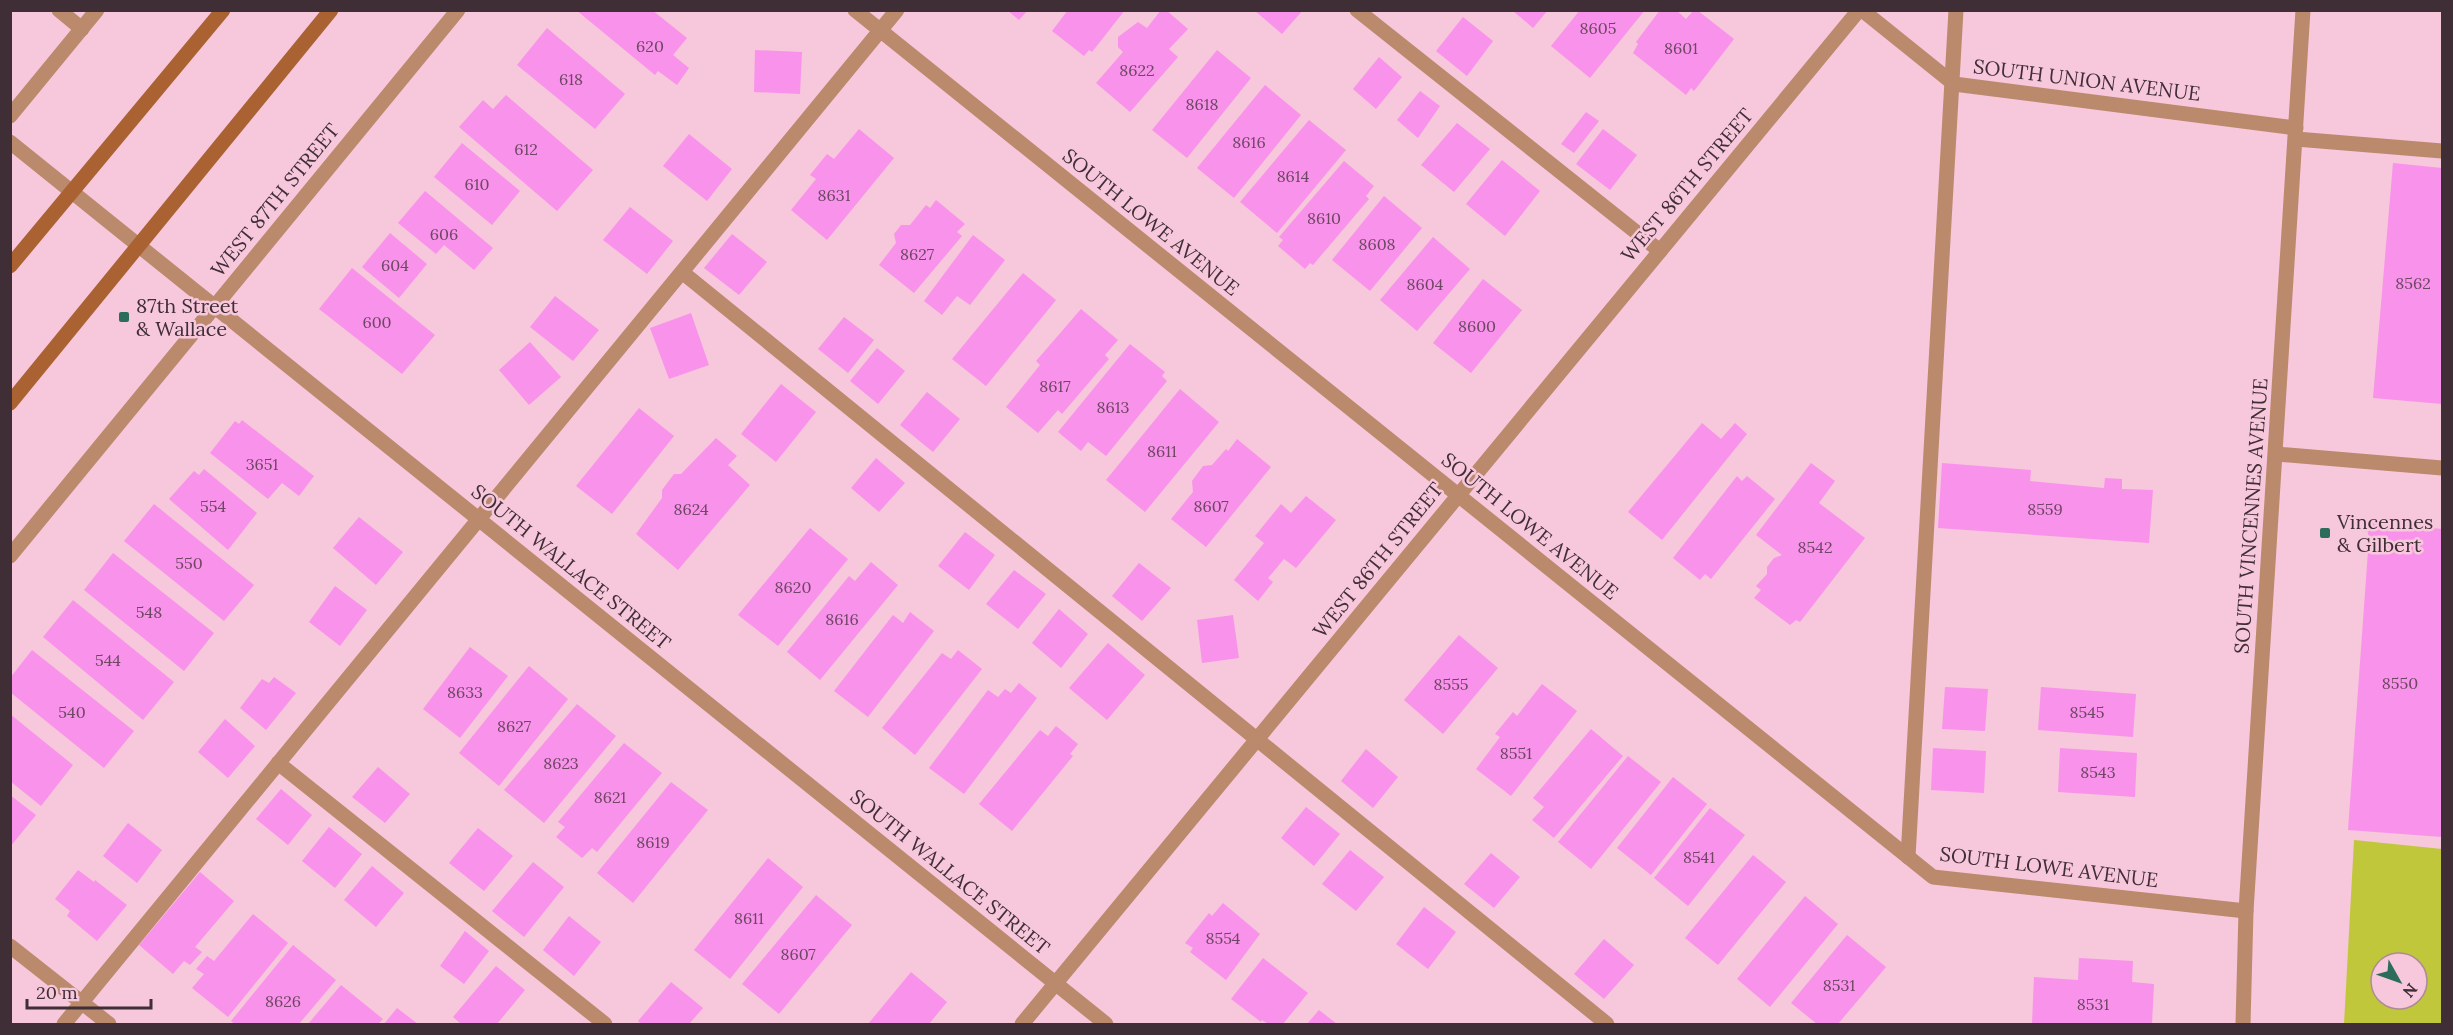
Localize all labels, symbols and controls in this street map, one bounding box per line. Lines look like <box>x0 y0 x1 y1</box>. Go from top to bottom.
house number: 8605 <box>1580 18 1616 38</box>
house number: 620 <box>636 36 664 56</box>
house number: 8601 <box>1664 38 1698 58</box>
street label: SOUTH UNION AVENUE <box>1972 53 2202 106</box>
house number: 8622 <box>1119 60 1155 80</box>
house number: 618 <box>559 69 583 89</box>
house number: 8618 <box>1185 94 1219 114</box>
street label: WEST 86TH STREET <box>1615 103 1758 266</box>
street label: WEST 87TH STREET <box>205 118 344 281</box>
house number: 8616 <box>1232 132 1266 152</box>
house number: 612 <box>514 139 538 159</box>
street label: SOUTH LOWE AVENUE <box>1058 143 1245 301</box>
house number: 8614 <box>1277 166 1310 186</box>
house number: 610 <box>464 174 490 194</box>
house number: 8631 <box>818 185 851 205</box>
house number: 8610 <box>1307 208 1341 228</box>
house number: 606 <box>430 224 458 244</box>
house number: 8608 <box>1358 234 1396 254</box>
house number: 8627 <box>900 244 935 264</box>
house number: 604 <box>381 255 409 275</box>
house number: 8562 <box>2395 273 2431 293</box>
house number: 8604 <box>1407 274 1444 294</box>
place label: 87th Street & Wallace <box>136 293 238 341</box>
marker: 87th Street & Wallace <box>117 310 131 324</box>
house number: 600 <box>362 312 392 332</box>
house number: 8600 <box>1458 316 1496 336</box>
house number: 8617 <box>1039 376 1071 396</box>
street label: SOUTH VINCENNES AVENUE <box>2228 377 2273 655</box>
house number: 8613 <box>1097 397 1130 417</box>
house number: 8611 <box>1147 441 1177 461</box>
street label: SOUTH LOWE AVENUE <box>1437 447 1624 605</box>
house number: 3651 <box>246 454 279 474</box>
street label: WEST 86TH STREET <box>1307 477 1448 642</box>
street label: SOUTH WALLACE STREET <box>467 478 676 655</box>
house number: 554 <box>200 496 226 516</box>
house number: 8607 <box>1193 496 1229 516</box>
house number: 8624 <box>673 499 709 519</box>
house number: 8559 <box>2027 499 2063 519</box>
place label: Vincennes & Gilbert <box>2336 509 2433 557</box>
marker: Vincennes & Gilbert <box>2318 526 2332 540</box>
house number: 8542 <box>1798 537 1832 557</box>
house number: 550 <box>175 553 203 573</box>
house number: 8620 <box>775 577 811 597</box>
house number: 548 <box>136 602 162 622</box>
house number: 8616 <box>825 609 859 629</box>
house number: 544 <box>95 650 121 670</box>
house number: 8550 <box>2382 673 2418 693</box>
house number: 8555 <box>1433 674 1469 694</box>
house number: 8633 <box>447 682 483 702</box>
house number: 540 <box>58 702 86 722</box>
house number: 8545 <box>2069 702 2105 722</box>
house number: 8627 <box>497 716 532 736</box>
house number: 8551 <box>1500 743 1532 763</box>
house number: 8623 <box>543 753 579 773</box>
house number: 8543 <box>2080 762 2116 782</box>
street label: SOUTH WALLACE STREET <box>846 783 1055 960</box>
house number: 8621 <box>594 787 627 807</box>
house number: 8619 <box>636 832 670 852</box>
street label: SOUTH LOWE AVENUE <box>1938 841 2160 892</box>
house number: 8541 <box>1683 847 1715 867</box>
house number: 8611 <box>734 908 764 928</box>
house number: 8554 <box>1205 928 1241 948</box>
house number: 8607 <box>780 944 816 964</box>
north arrow <box>2369 951 2429 1011</box>
scale bar <box>27 972 152 1010</box>
house number: 8531 <box>1823 975 1855 995</box>
text: N <box>2399 979 2422 1002</box>
text: 20 m <box>36 981 78 1004</box>
house number: 8626 <box>265 991 301 1011</box>
house number: 8531 <box>2077 994 2109 1014</box>

